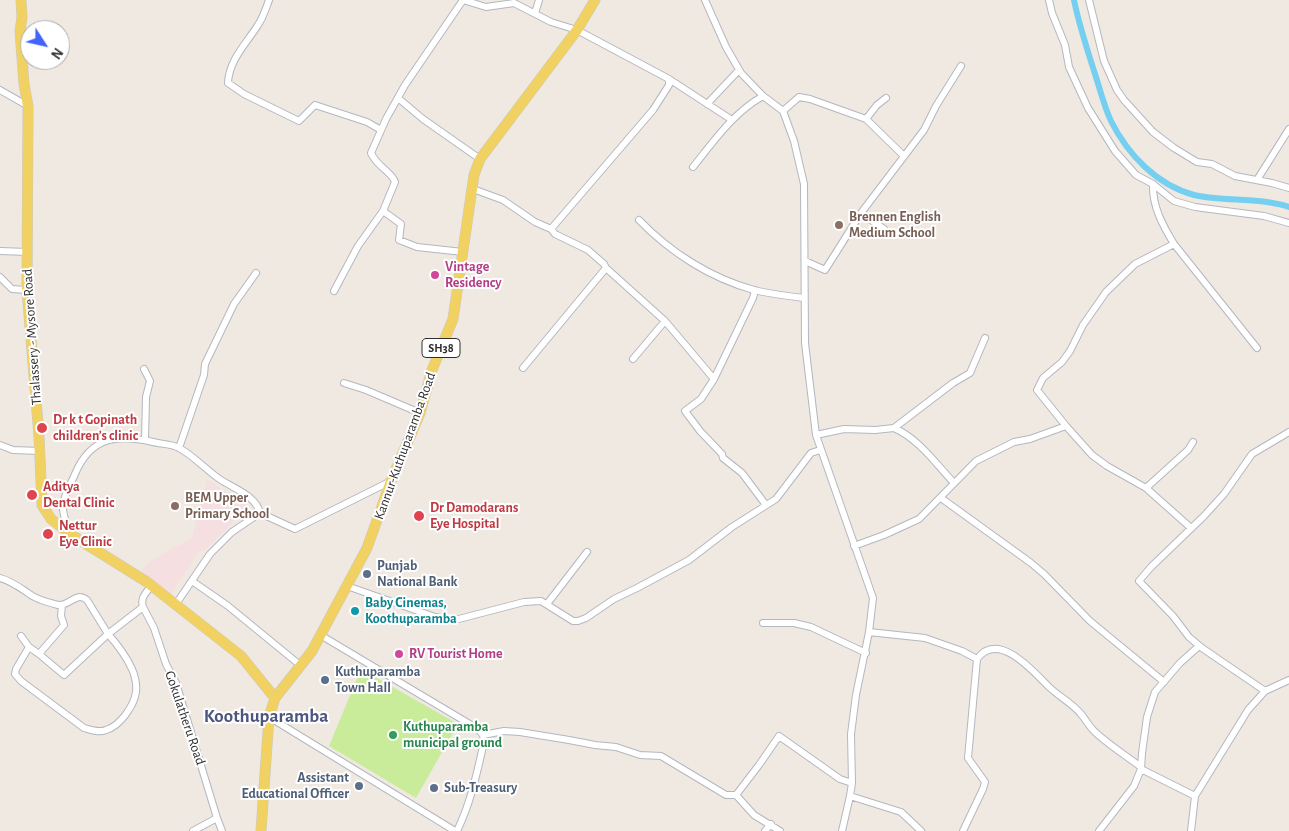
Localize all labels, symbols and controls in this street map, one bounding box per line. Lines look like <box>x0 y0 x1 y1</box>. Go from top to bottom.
north arrow <box>20 20 70 70</box>
text: N <box>48 45 65 61</box>
place label: Brennen English Medium School <box>849 209 941 242</box>
marker: Brennen English Medium School <box>833 219 845 231</box>
place label: Vintage Residency <box>445 259 501 292</box>
street label: Thalassery - Mysore Road <box>19 268 45 406</box>
marker: Vintage Residency <box>429 269 441 281</box>
road number: SH38 <box>422 338 460 358</box>
street label: Kannur-Kuthuparamba Road <box>370 370 440 522</box>
place label: Dr k t Gopinath children’s clinic <box>53 412 138 444</box>
marker: Dr k t Gopinath children’s clinic <box>35 421 49 435</box>
place label: Aditya Dental Clinic <box>43 479 114 512</box>
marker: Aditya Dental Clinic <box>25 488 39 502</box>
place label: BEM Upper Primary School <box>185 490 270 522</box>
marker: BEM Upper Primary School <box>169 500 181 512</box>
place label: Dr Damodarans Eye Hospital <box>430 500 518 532</box>
marker: Dr Damodarans Eye Hospital <box>412 509 426 523</box>
place label: Nettur Eye Clinic <box>59 518 112 550</box>
marker: Nettur Eye Clinic <box>41 527 55 541</box>
place label: Punjab National Bank <box>377 558 457 590</box>
marker: Punjab National Bank <box>361 568 373 580</box>
place label: Baby Cinemas, Koothuparamba <box>365 595 457 628</box>
marker: Baby Cinemas, Koothuparamba <box>349 605 361 617</box>
place label: RV Tourist Home <box>409 646 503 662</box>
marker: RV Tourist Home <box>393 648 405 660</box>
place label: Kuthuparamba Town Hall <box>335 664 420 696</box>
street label: Gokulatheru Road <box>161 669 209 767</box>
marker: Kuthuparamba Town Hall <box>319 674 331 686</box>
district label: Koothuparamba <box>204 705 328 727</box>
place label: Kuthuparamba municipal ground <box>403 719 502 752</box>
marker: Kuthuparamba municipal ground <box>387 729 399 741</box>
place label: Assistant Educational Officer <box>242 770 349 802</box>
marker: Assistant Educational Officer <box>353 780 365 792</box>
place label: Sub-Treasury <box>444 780 517 796</box>
marker: Sub-Treasury <box>428 782 440 794</box>

